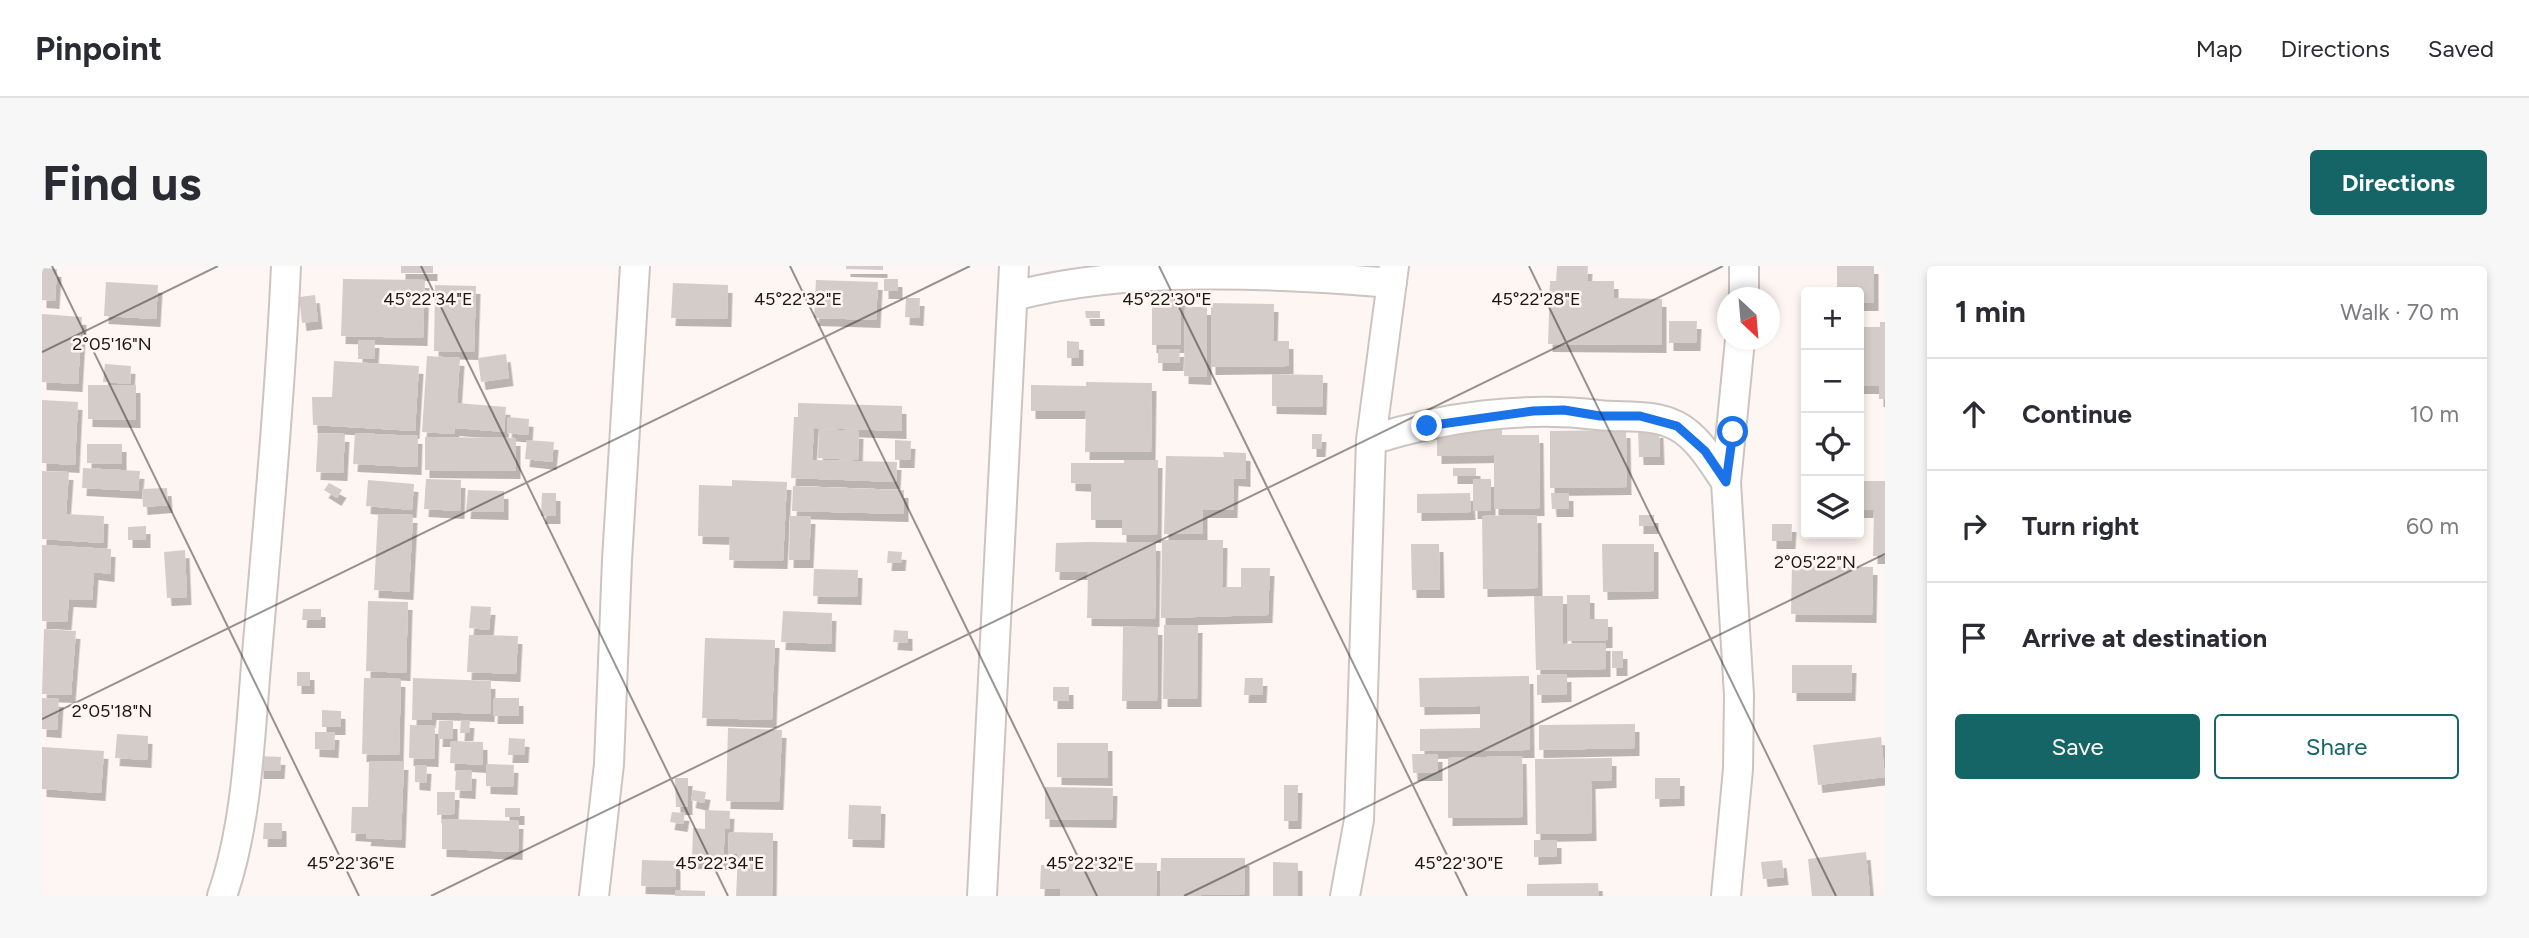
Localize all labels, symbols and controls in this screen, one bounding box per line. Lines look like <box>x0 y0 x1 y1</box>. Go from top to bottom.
text: Pinpoint <box>35 29 162 68</box>
text: Map <box>2196 34 2242 63</box>
text: Directions <box>2280 34 2390 63</box>
text: Saved <box>2428 34 2494 63</box>
button: Directions <box>2310 150 2487 215</box>
text: Find us <box>42 153 201 212</box>
north arrow <box>1717 287 1780 350</box>
map controls <box>1801 287 1864 539</box>
button: + <box>1801 287 1864 350</box>
text: 45°22'34"E <box>383 288 473 310</box>
text: 45°22'32"E <box>754 288 842 310</box>
text: 45°22'30"E <box>1122 288 1212 310</box>
text: 45°22'28"E <box>1491 288 1581 310</box>
text: 1 min <box>1955 293 2026 330</box>
text: Walk · 70 m <box>2340 298 2459 326</box>
text: 2°05'16"N <box>72 333 152 355</box>
button: − <box>1801 350 1864 413</box>
icon: ahead <box>1955 395 1993 433</box>
text: Continue <box>2022 398 2132 430</box>
text: 10 m <box>2410 400 2459 428</box>
route end <box>1411 410 1442 441</box>
button: locate <box>1801 413 1864 476</box>
route start <box>1717 416 1748 447</box>
button: layers <box>1801 476 1864 539</box>
icon: right <box>1955 507 1993 545</box>
text: Turn right <box>2022 510 2139 542</box>
text: 60 m <box>2406 512 2459 540</box>
text: 2°05'22"N <box>1774 551 1856 573</box>
icon: arrive <box>1955 619 1993 657</box>
text: Arrive at destination <box>2022 622 2267 654</box>
text: 2°05'18"N <box>72 700 152 722</box>
button: Save <box>1955 714 2200 779</box>
button: Share <box>2214 714 2459 779</box>
text: 45°22'36"E <box>307 852 395 874</box>
text: 45°22'34"E <box>675 852 765 874</box>
text: 45°22'32"E <box>1046 852 1134 874</box>
text: 45°22'30"E <box>1414 852 1504 874</box>

